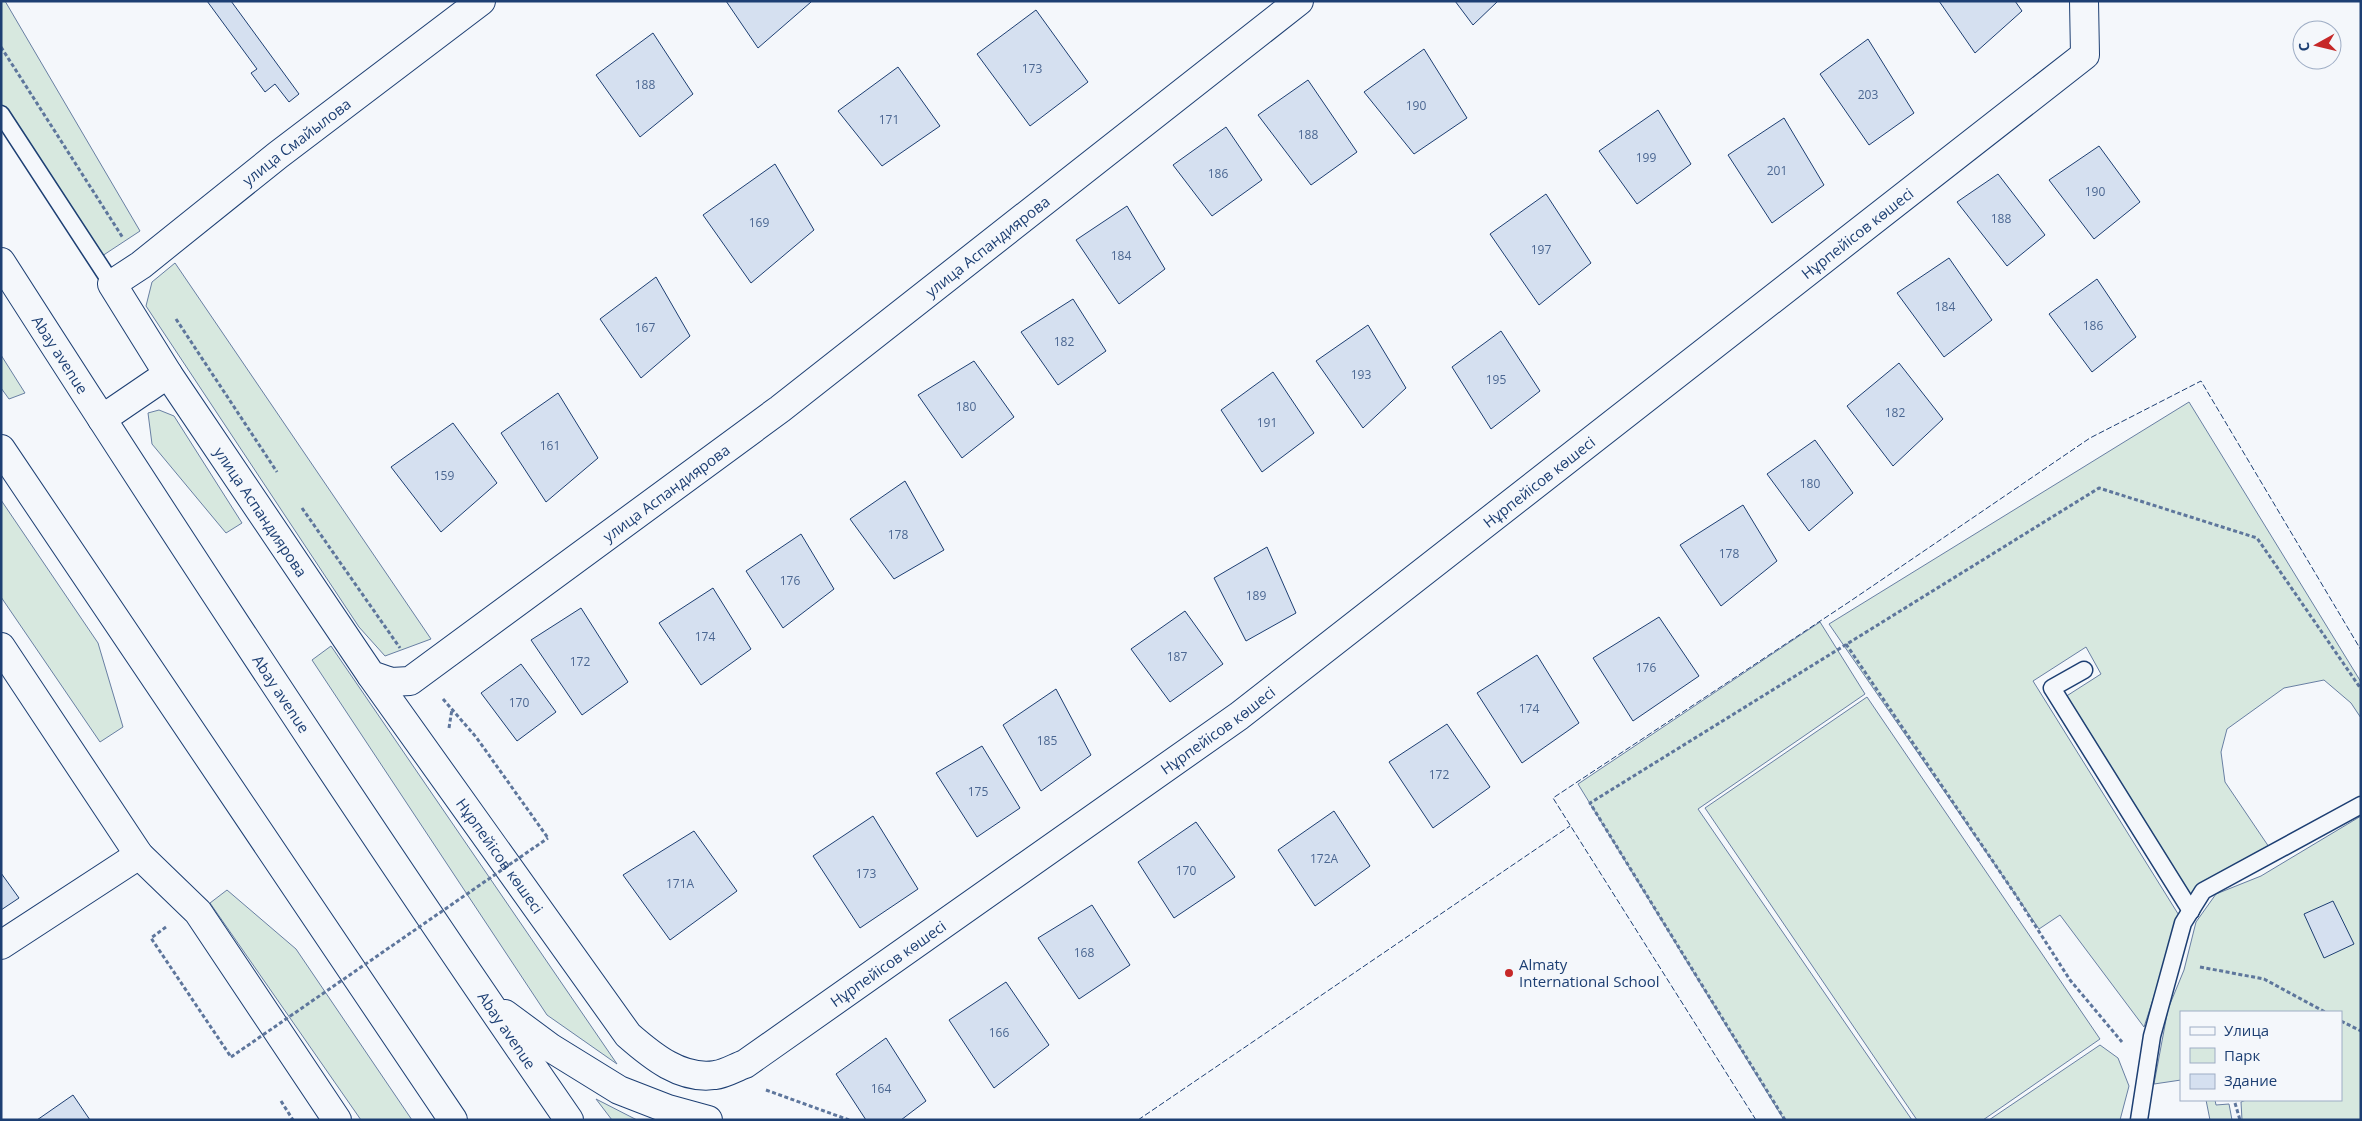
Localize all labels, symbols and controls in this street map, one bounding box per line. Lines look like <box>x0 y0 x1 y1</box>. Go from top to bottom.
north arrow <box>2292 20 2342 70</box>
text: С <box>2294 41 2314 53</box>
house number: 173 <box>1022 60 1042 77</box>
house number: 188 <box>635 76 655 93</box>
house number: 203 <box>1858 86 1878 103</box>
street label: улица Смайылова <box>238 94 355 190</box>
house number: 190 <box>1406 97 1426 114</box>
house number: 171 <box>879 111 899 128</box>
house number: 188 <box>1298 126 1318 143</box>
house number: 199 <box>1636 149 1656 166</box>
house number: 201 <box>1767 162 1787 179</box>
house number: 186 <box>1208 165 1228 182</box>
street label: Нұрпейісов көшесі <box>1797 183 1917 283</box>
house number: 190 <box>2085 183 2105 200</box>
street label: улица Аспандиярова <box>921 191 1053 301</box>
house number: 188 <box>1991 210 2011 227</box>
house number: 169 <box>749 214 769 231</box>
house number: 197 <box>1531 241 1551 258</box>
house number: 184 <box>1111 247 1131 264</box>
house number: 184 <box>1935 298 1955 315</box>
street label: Abay avenue <box>28 311 93 398</box>
house number: 186 <box>2083 317 2103 334</box>
house number: 167 <box>635 319 655 336</box>
house number: 182 <box>1054 333 1074 350</box>
house number: 193 <box>1351 366 1371 383</box>
house number: 195 <box>1486 371 1506 388</box>
house number: 180 <box>956 398 976 415</box>
house number: 182 <box>1885 404 1905 421</box>
house number: 191 <box>1257 414 1277 431</box>
street label: Нұрпейісов көшесі <box>1479 432 1599 532</box>
house number: 161 <box>540 437 560 454</box>
street label: улица Аспандиярова <box>599 439 734 546</box>
street label: улица Аспандиярова <box>210 443 312 581</box>
house number: 159 <box>434 467 454 484</box>
house number: 180 <box>1800 475 1820 492</box>
house number: 178 <box>888 526 908 543</box>
house number: 178 <box>1719 545 1739 562</box>
house number: 176 <box>780 572 800 589</box>
house number: 189 <box>1246 587 1266 604</box>
house number: 174 <box>695 628 715 645</box>
house number: 187 <box>1167 648 1187 665</box>
street label: Abay avenue <box>248 651 315 737</box>
house number: 172 <box>570 653 590 670</box>
house number: 176 <box>1636 659 1656 676</box>
street label: Нұрпейісов көшесі <box>1156 682 1279 778</box>
house number: 170 <box>509 694 529 711</box>
house number: 174 <box>1519 700 1539 717</box>
house number: 185 <box>1037 732 1057 749</box>
house number: 172 <box>1429 766 1449 783</box>
house number: 175 <box>968 783 988 800</box>
street label: Нұрпейісов көшесі <box>452 794 548 917</box>
house number: 172А <box>1310 850 1338 867</box>
house number: 170 <box>1176 862 1196 879</box>
house number: 173 <box>856 865 876 882</box>
house number: 171А <box>666 875 694 892</box>
street label: Нұрпейісов көшесі <box>826 916 950 1011</box>
house number: 168 <box>1074 944 1094 961</box>
place label: Almaty International School <box>1519 954 1660 991</box>
marker: Almaty International School <box>1503 967 1515 979</box>
street label: Abay avenue <box>474 988 541 1073</box>
legend <box>2180 1011 2342 1101</box>
text: Улица <box>2224 1020 2269 1040</box>
house number: 166 <box>989 1024 1009 1041</box>
text: Парк <box>2224 1045 2260 1065</box>
text: Здание <box>2224 1070 2277 1090</box>
house number: 164 <box>871 1080 891 1097</box>

